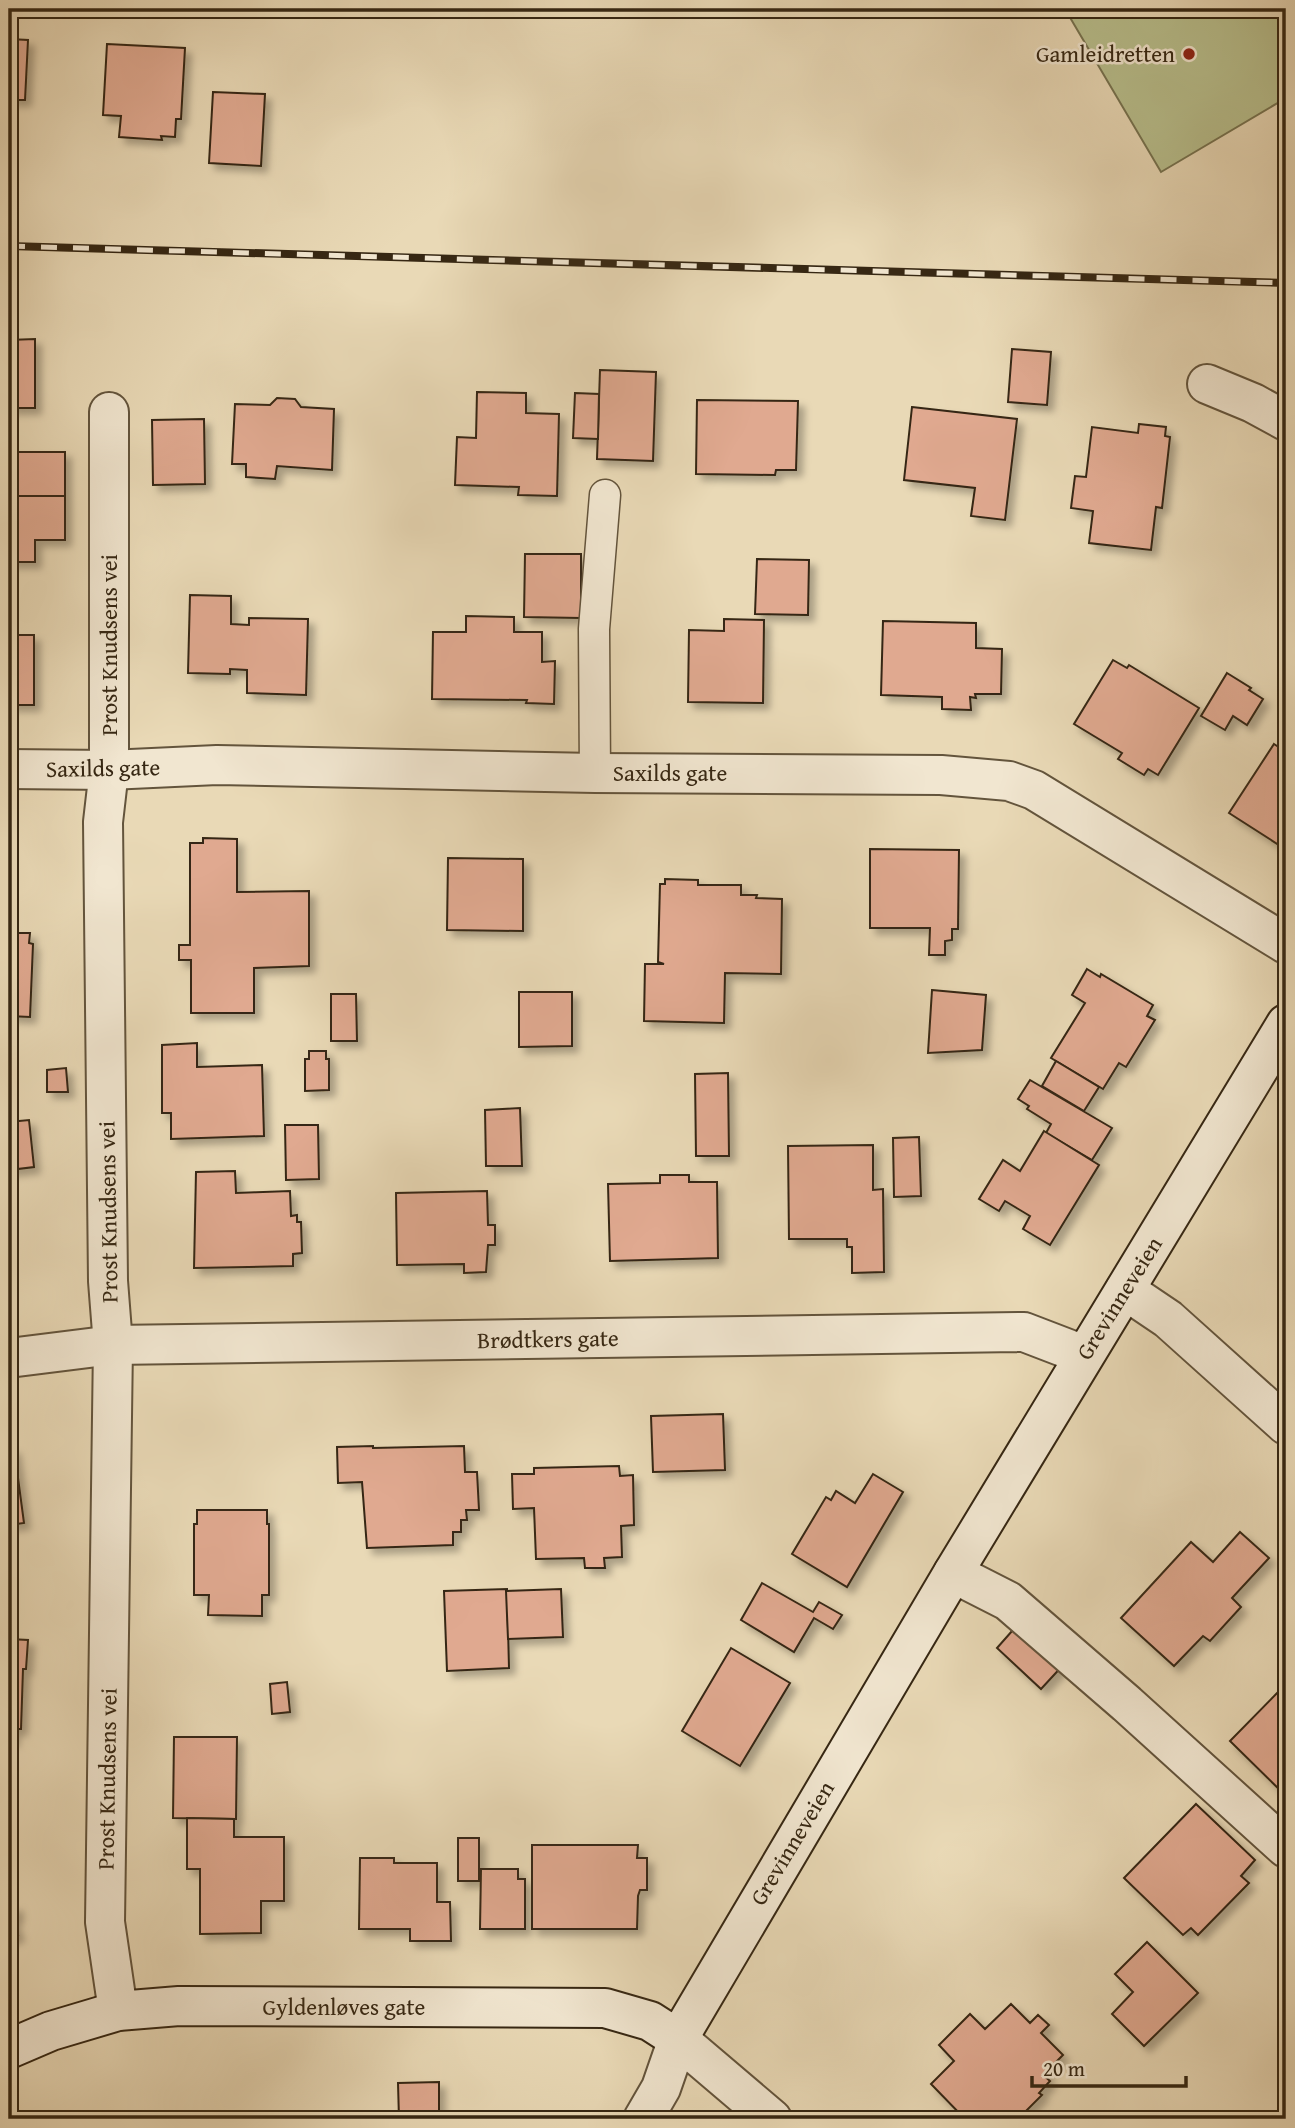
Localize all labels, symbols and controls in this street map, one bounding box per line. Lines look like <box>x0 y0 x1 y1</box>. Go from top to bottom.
place label: Gamleidretten <box>1036 37 1175 70</box>
marker: Gamleidretten <box>1181 46 1197 62</box>
street label: Prost Knudsens vei <box>92 554 125 736</box>
street label: Saxilds gate <box>45 750 160 785</box>
street label: Saxilds gate <box>613 756 727 789</box>
street label: Prost Knudsens vei <box>89 1121 126 1303</box>
street label: Grevinneveien <box>1068 1230 1170 1366</box>
street label: Brødtkers gate <box>477 1321 619 1356</box>
street label: Prost Knudsens vei <box>88 1688 125 1870</box>
street label: Grevinneveien <box>741 1774 842 1911</box>
street label: Gyldenløves gate <box>263 1990 425 2023</box>
scale bar <box>1032 2044 1186 2088</box>
text: 20 m <box>1043 2053 1085 2084</box>

